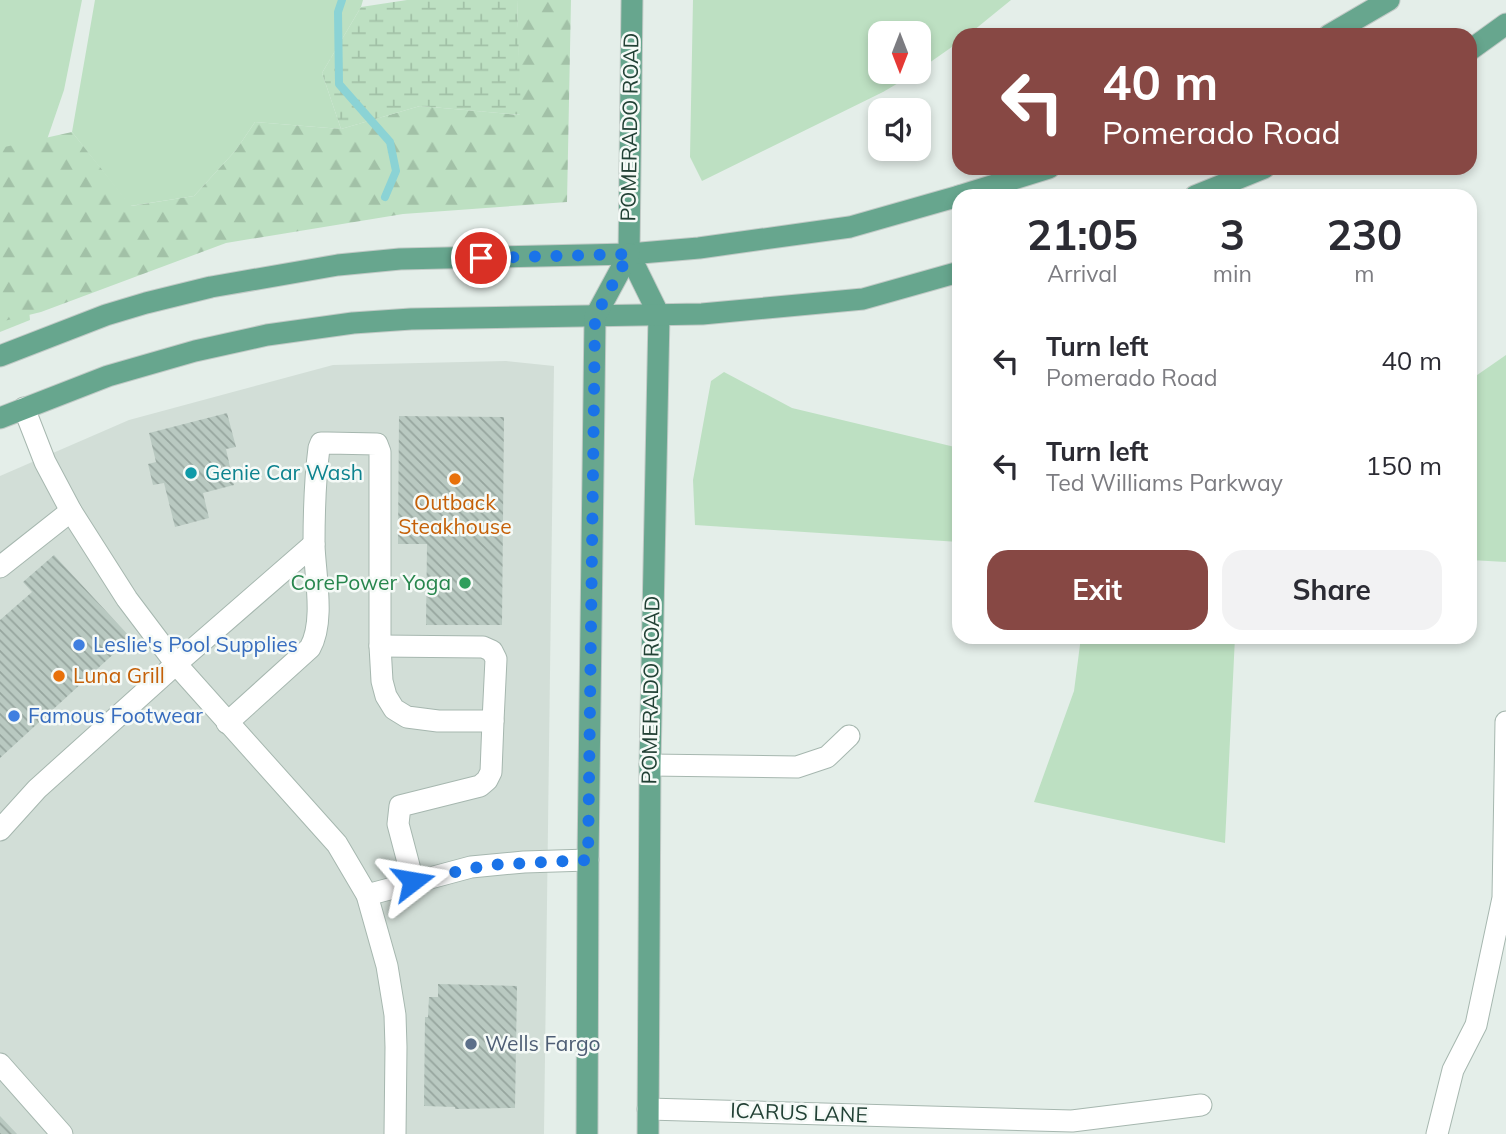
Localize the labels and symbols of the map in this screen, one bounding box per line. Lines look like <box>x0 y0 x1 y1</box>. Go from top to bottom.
north arrow <box>868 21 931 84</box>
street label: POMERADO ROAD <box>614 32 644 222</box>
pin <box>451 228 511 288</box>
place label: Genie Car Wash <box>205 459 363 485</box>
marker: Genie Car Wash <box>183 465 199 481</box>
marker: Outback Steakhouse <box>447 471 463 487</box>
place label: Outback Steakhouse <box>398 489 512 539</box>
place label: CorePower Yoga <box>290 569 451 595</box>
marker: CorePower Yoga <box>457 575 473 591</box>
street label: POMERADO ROAD <box>635 595 665 785</box>
place label: Leslie's Pool Supplies <box>93 631 298 657</box>
marker: Leslie's Pool Supplies <box>71 637 87 653</box>
place label: Luna Grill <box>73 662 165 688</box>
marker: Luna Grill <box>51 668 67 684</box>
place label: Famous Footwear <box>28 702 203 728</box>
marker: Famous Footwear <box>6 708 22 724</box>
position arrow <box>376 844 450 918</box>
place label: Wells Fargo <box>485 1030 601 1056</box>
marker: Wells Fargo <box>463 1036 479 1052</box>
street label: ICARUS LANE <box>730 1097 868 1127</box>

